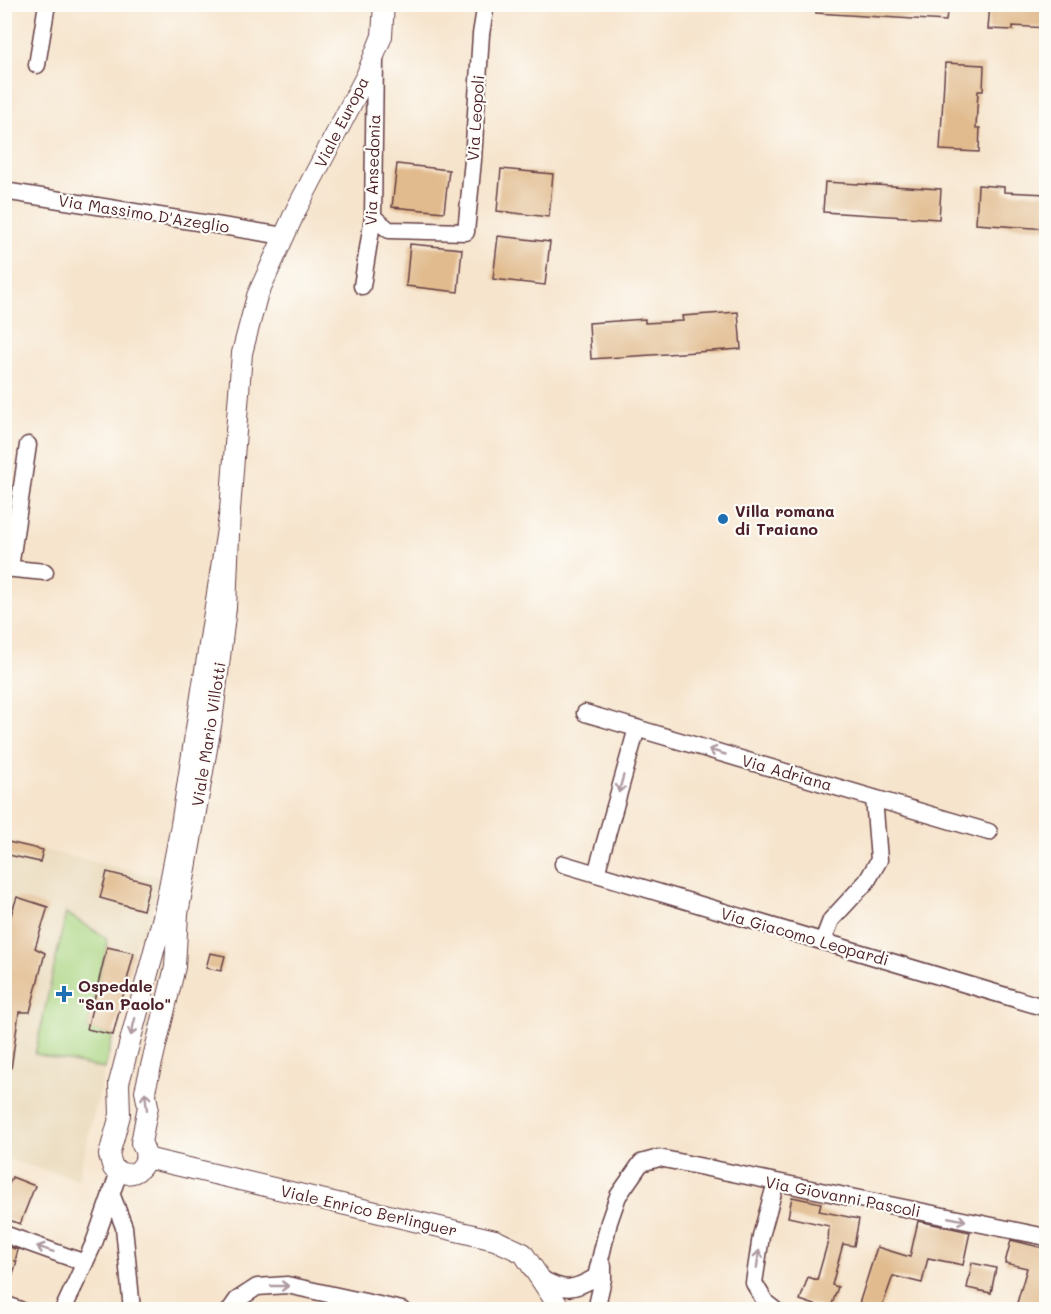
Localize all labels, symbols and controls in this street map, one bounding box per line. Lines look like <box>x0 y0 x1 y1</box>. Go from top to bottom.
street label: Viale Europa <box>309 73 373 171</box>
street label: Via Leopoli <box>462 74 488 162</box>
street label: Via Ansedonia <box>360 114 384 226</box>
street label: Via Massimo D'Azeglio <box>57 189 231 237</box>
place label: Villa romana di Traiano <box>735 500 835 539</box>
marker: Villa romana di Traiano <box>716 512 730 526</box>
street label: Viale Mario Villotti <box>186 660 230 808</box>
one-way arrow <box>708 746 727 757</box>
street label: Via Adriana <box>739 749 835 795</box>
one-way arrow <box>615 774 627 793</box>
street label: Via Giacomo Leopardi <box>718 902 892 970</box>
place label: Ospedale "San Paolo" <box>78 975 171 1014</box>
marker: Ospedale "San Paolo" <box>55 985 73 1003</box>
one-way arrow <box>126 1017 138 1036</box>
one-way arrow <box>140 1092 151 1111</box>
street label: Via Giovanni Pascoli <box>763 1171 923 1221</box>
street label: Viale Enrico Berlinguer <box>279 1179 459 1241</box>
one-way arrow <box>946 1214 966 1225</box>
one-way arrow <box>36 1242 55 1253</box>
one-way arrow <box>752 1249 763 1269</box>
one-way arrow <box>269 1280 289 1292</box>

